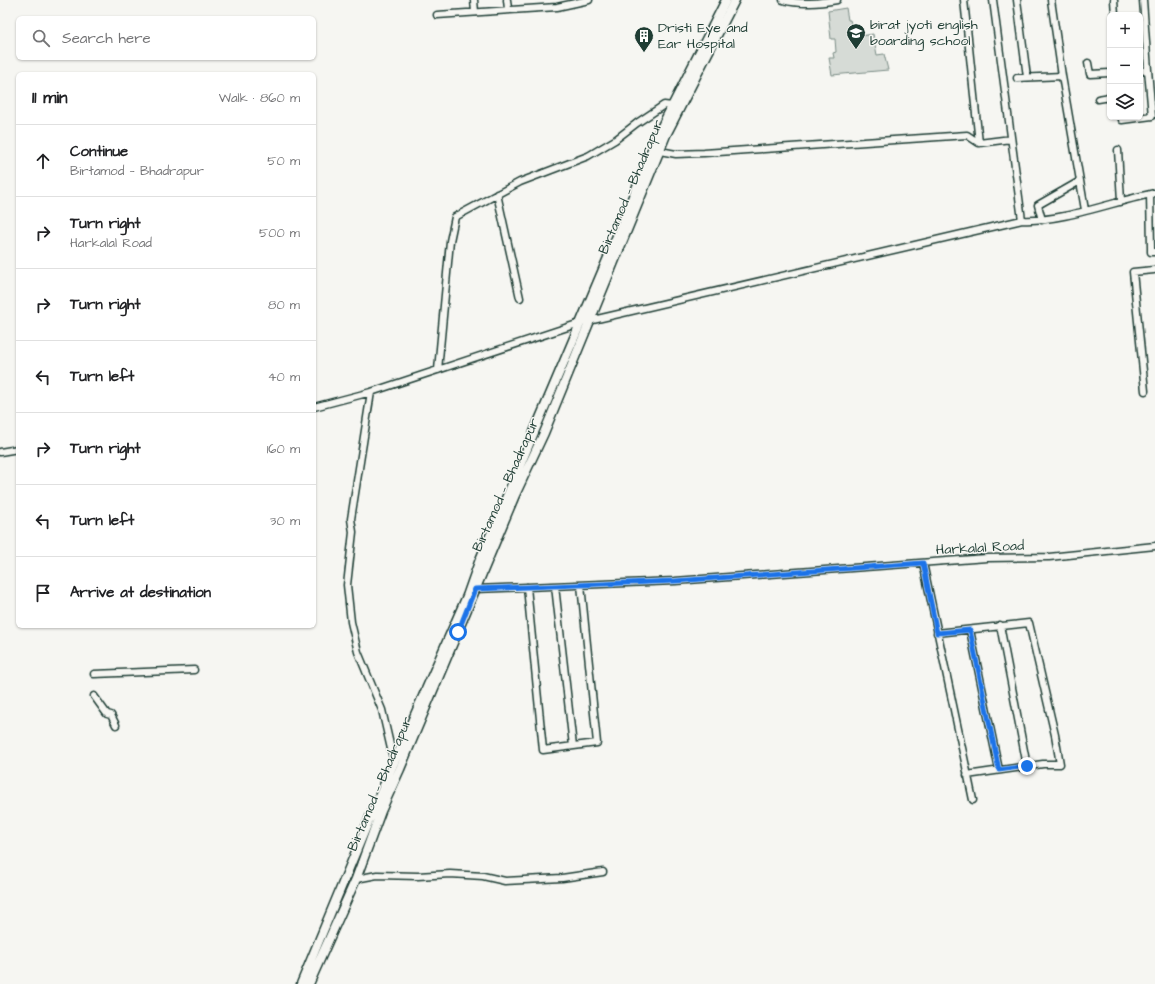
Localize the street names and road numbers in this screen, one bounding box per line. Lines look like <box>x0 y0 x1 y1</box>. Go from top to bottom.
street label: Birtamod — Bhadrapur <box>594 116 668 257</box>
street label: Birtamod — Bhadrapur <box>468 415 545 555</box>
street label: Harkalal Road <box>935 536 1025 560</box>
street label: Birtamod — Bhadrapur <box>343 713 417 854</box>

